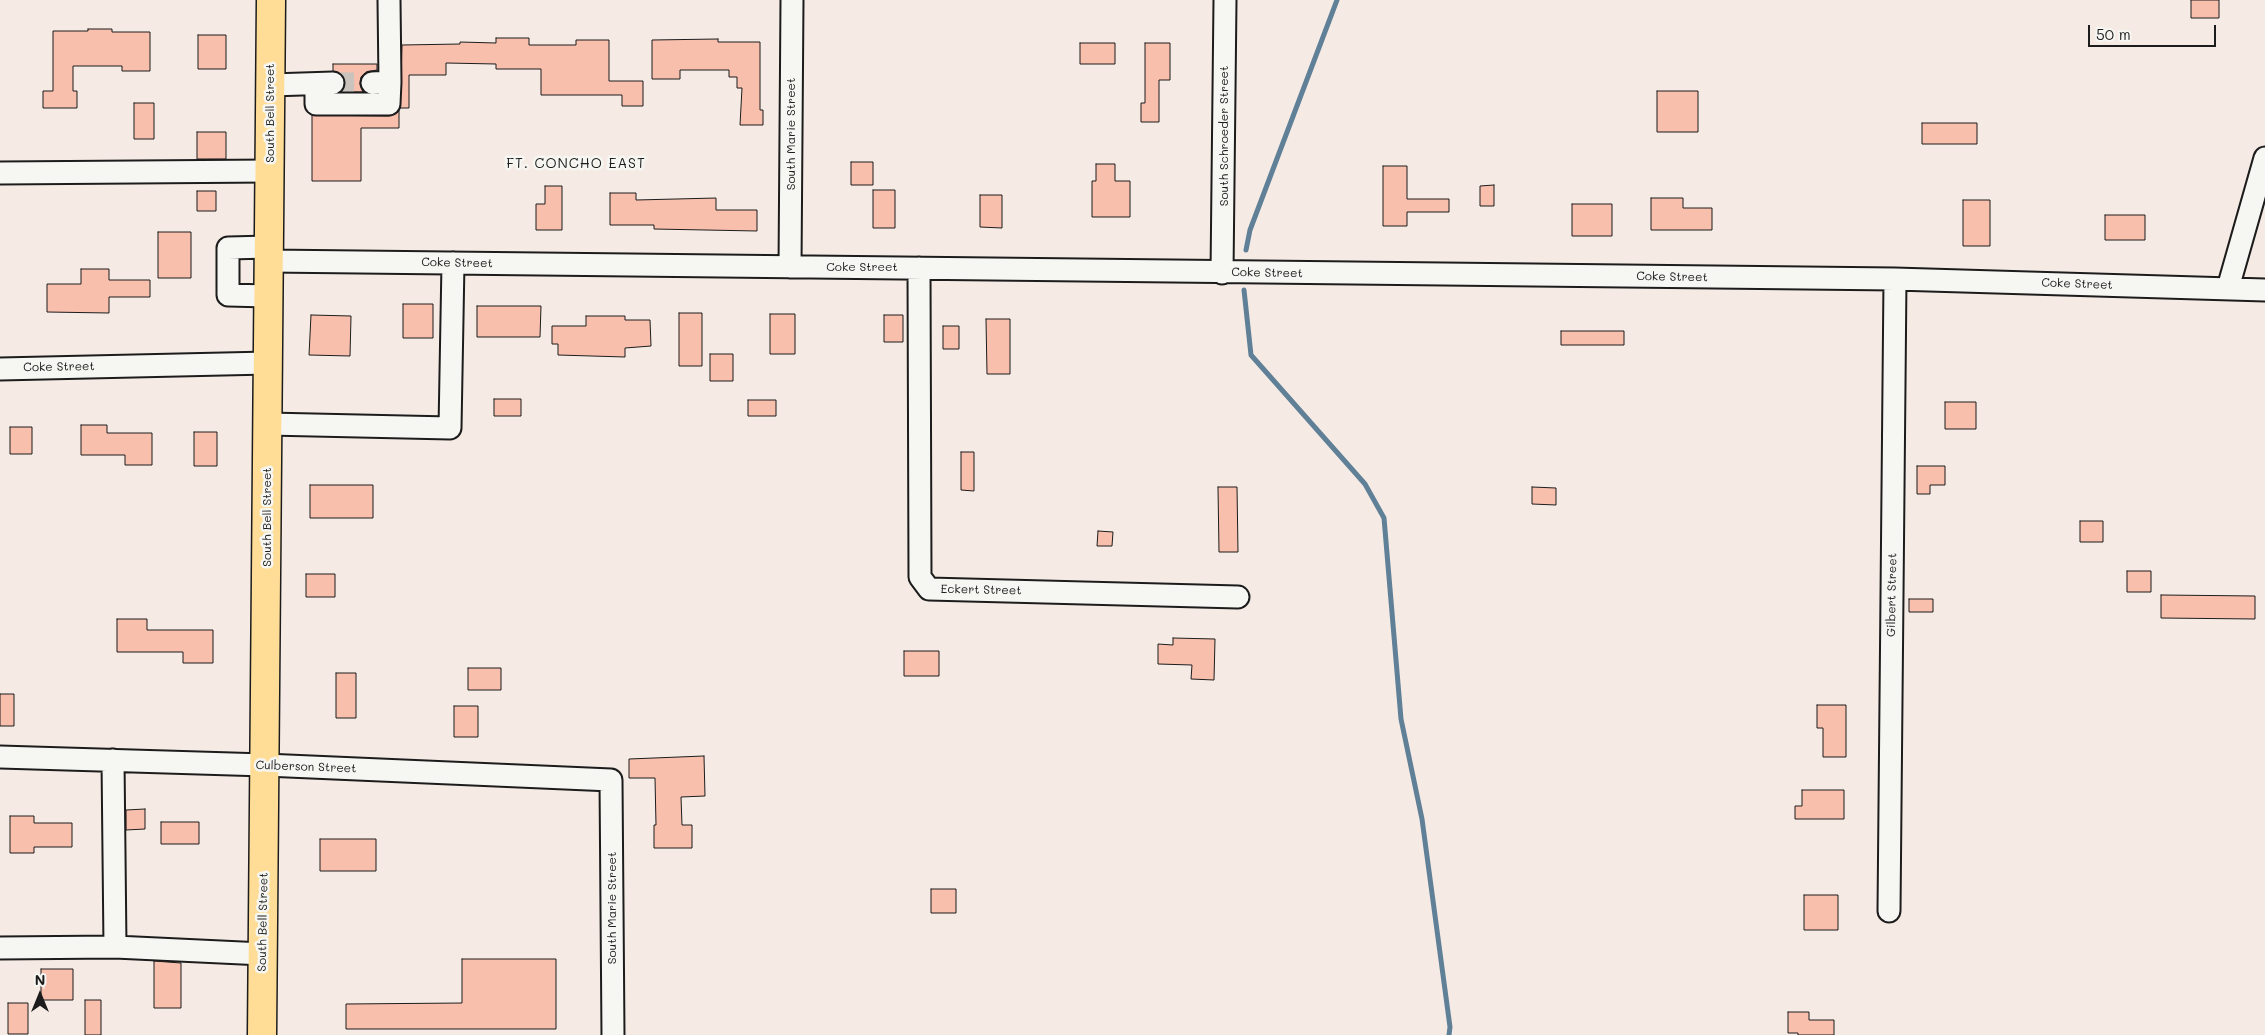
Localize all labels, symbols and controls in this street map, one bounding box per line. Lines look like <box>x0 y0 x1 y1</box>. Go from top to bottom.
scale bar <box>2090 15 2218 47</box>
text: 50 m <box>2096 24 2131 44</box>
street label: South Bell Street <box>263 63 277 163</box>
street label: South Schroeder Street <box>1217 66 1231 206</box>
street label: South Marie Street <box>784 78 798 190</box>
district label: FT. CONCHO EAST <box>504 156 648 172</box>
street label: Coke Street <box>421 255 493 271</box>
street label: Coke Street <box>826 260 898 274</box>
street label: Coke Street <box>1231 265 1303 281</box>
street label: Coke Street <box>1636 269 1708 285</box>
street label: Coke Street <box>2041 276 2113 292</box>
street label: Coke Street <box>23 359 95 375</box>
street label: South Bell Street <box>260 467 274 567</box>
street label: Gilbert Street <box>1884 553 1900 637</box>
street label: Eckert Street <box>940 582 1022 598</box>
street label: Culberson Street <box>255 758 357 776</box>
street label: South Marie Street <box>605 852 619 964</box>
street label: South Bell Street <box>255 872 271 972</box>
north arrow <box>15 970 65 1020</box>
text: N <box>35 970 45 989</box>

